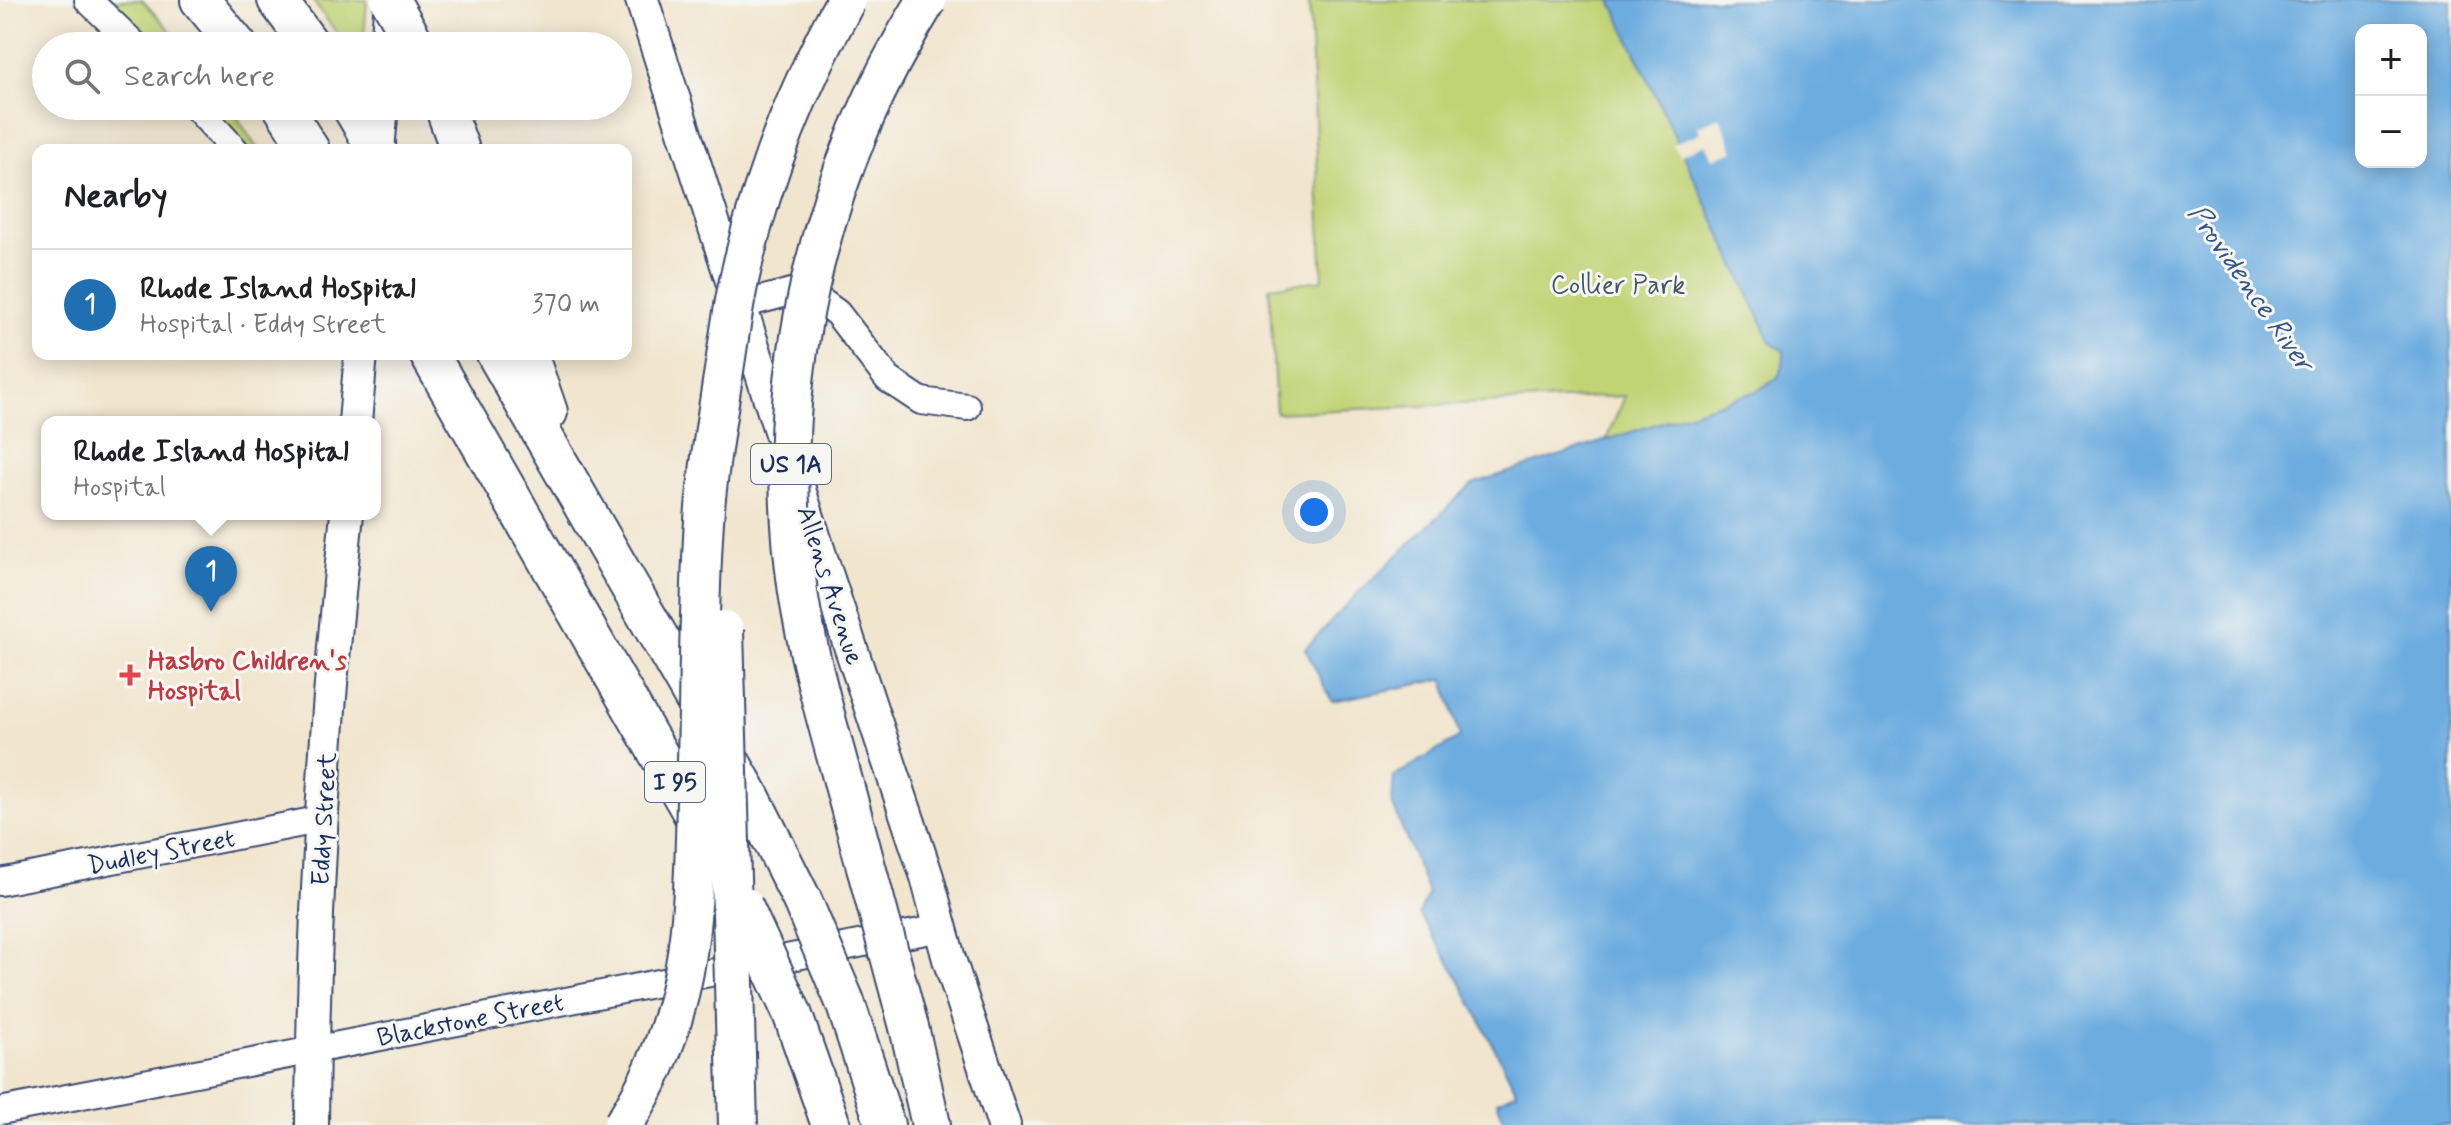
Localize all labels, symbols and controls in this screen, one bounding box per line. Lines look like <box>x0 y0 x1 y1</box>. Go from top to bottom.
map controls <box>2355 24 2427 168</box>
button: + <box>2355 24 2427 96</box>
search box <box>32 32 632 120</box>
icon: search <box>60 54 104 98</box>
text: Search here <box>124 57 275 96</box>
button: − <box>2355 96 2427 168</box>
text: Nearby <box>64 174 168 219</box>
water label: Providence River <box>2178 197 2323 382</box>
text: Rhode Island Hospital <box>140 269 416 308</box>
park label: Collier Park <box>1551 269 1685 303</box>
text: 1 <box>84 288 96 322</box>
text: 370 m <box>532 288 600 322</box>
text: Hospital · Eddy Street <box>140 308 386 342</box>
popup <box>41 416 381 520</box>
text: Rhode Island Hospital <box>73 432 349 471</box>
road number: US 1A <box>751 444 831 484</box>
text: Hospital <box>73 471 166 505</box>
your location <box>1294 492 1334 532</box>
street label: Allens Avenue <box>787 502 871 669</box>
pin: 1 <box>185 546 237 612</box>
place label: Hasbro Children's Hospital <box>148 645 347 709</box>
marker: Hasbro Children's Hospital <box>119 664 141 686</box>
street label: Eddy Street <box>305 751 345 887</box>
road number: I 95 <box>645 762 705 802</box>
street label: Dudley Street <box>85 822 238 884</box>
street label: Blackstone Street <box>374 986 567 1056</box>

